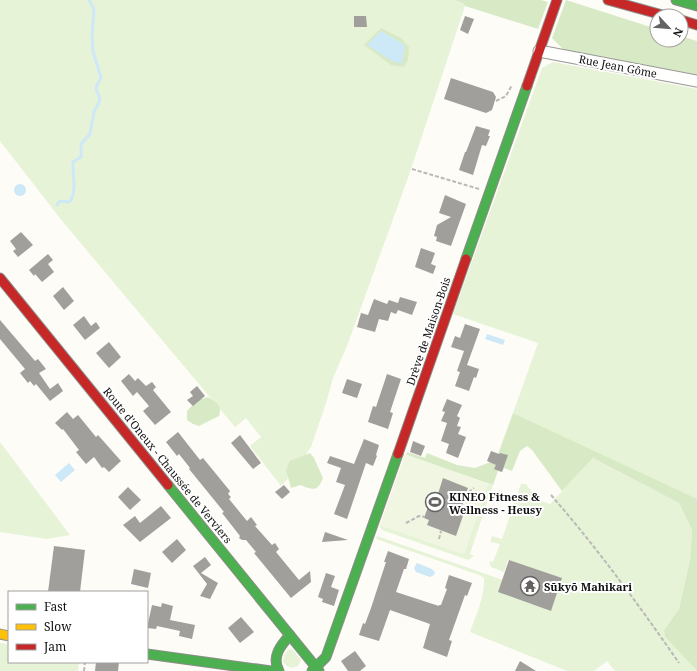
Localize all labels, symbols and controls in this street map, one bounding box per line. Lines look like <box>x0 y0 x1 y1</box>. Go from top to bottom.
north arrow <box>649 8 689 48</box>
text: N <box>670 25 687 40</box>
street label: Rue Jean Gôme <box>578 51 659 81</box>
street label: Drève de Maison-Bois <box>402 275 454 387</box>
street label: Route d'Oneux - Chaussée de Verviers <box>100 384 236 546</box>
place label: KINEO Fitness & Wellness - Heusy <box>449 489 542 517</box>
sports icon: KINEO Fitness & Wellness - Heusy <box>424 491 446 513</box>
temple icon: Sūkyō Mahikari <box>519 575 541 597</box>
place label: Sūkyō Mahikari <box>544 579 632 594</box>
legend <box>8 591 148 663</box>
text: Fast <box>44 598 67 615</box>
text: Slow <box>44 618 72 635</box>
text: Jam <box>43 638 66 655</box>

